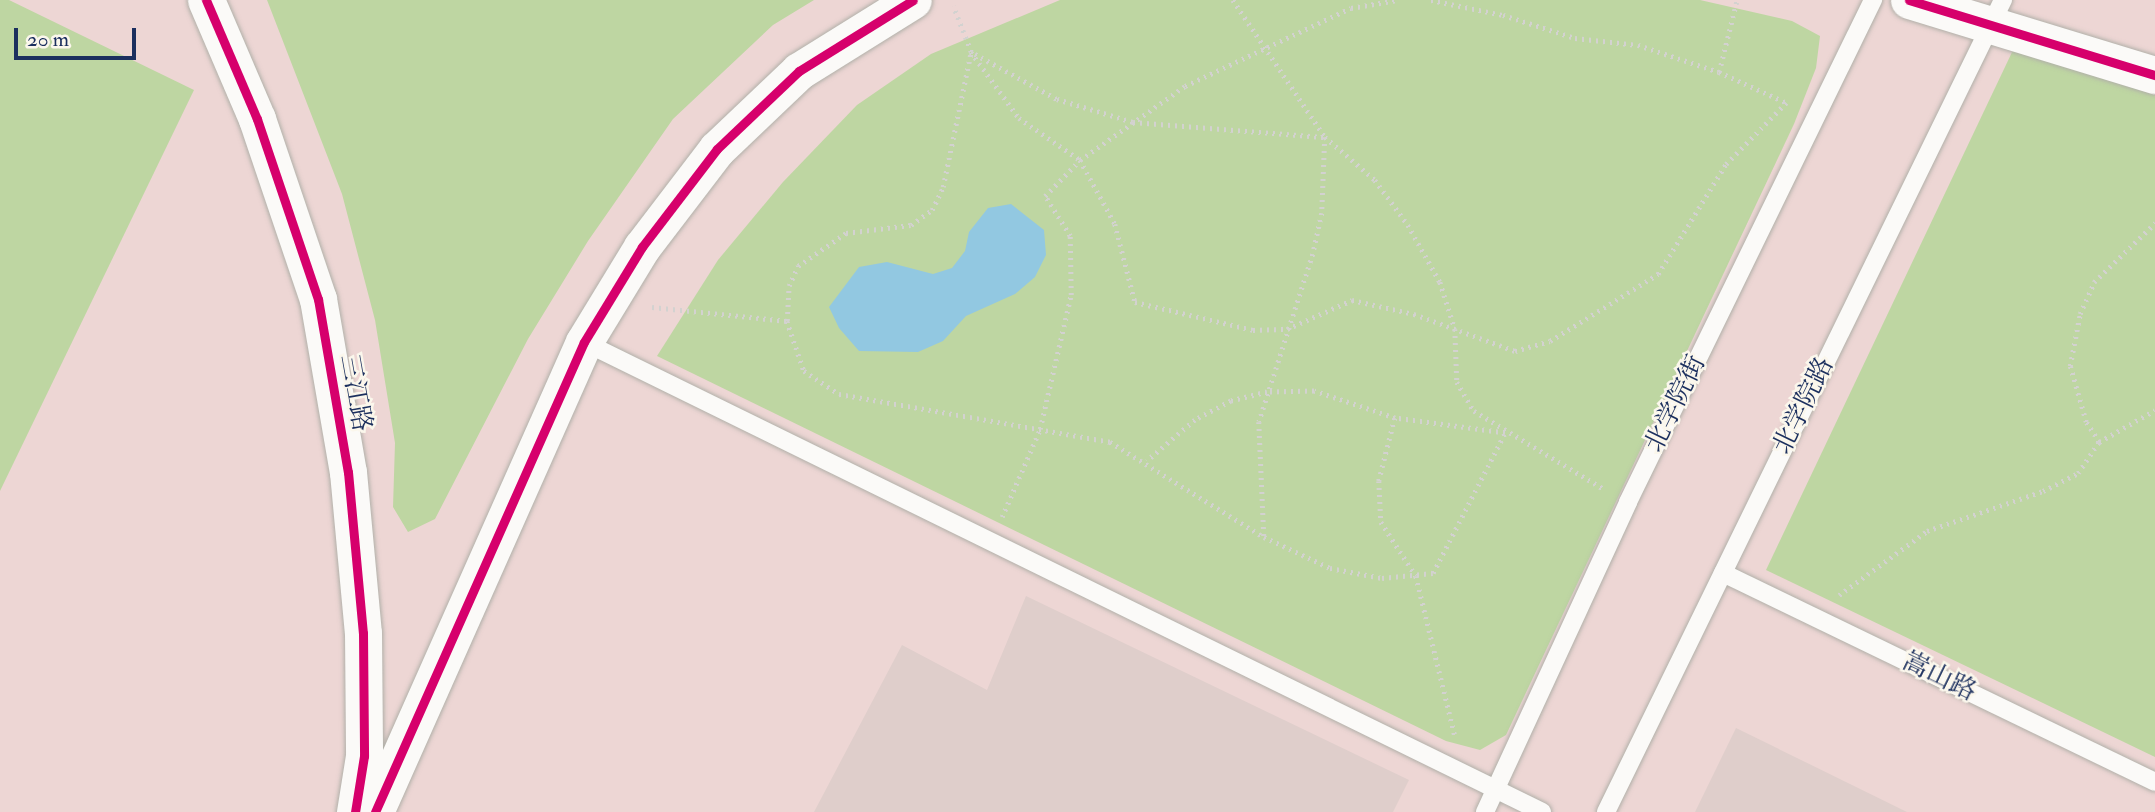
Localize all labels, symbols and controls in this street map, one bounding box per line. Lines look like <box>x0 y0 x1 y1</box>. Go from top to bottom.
scale bar <box>18 14 140 58</box>
text: 20 m <box>27 26 69 53</box>
street label: 北学院街 <box>1639 350 1713 458</box>
street label: 三江路 <box>333 352 377 434</box>
street label: 北学院路 <box>1767 352 1841 460</box>
street label: 嵩山路 <box>1897 646 1981 708</box>

